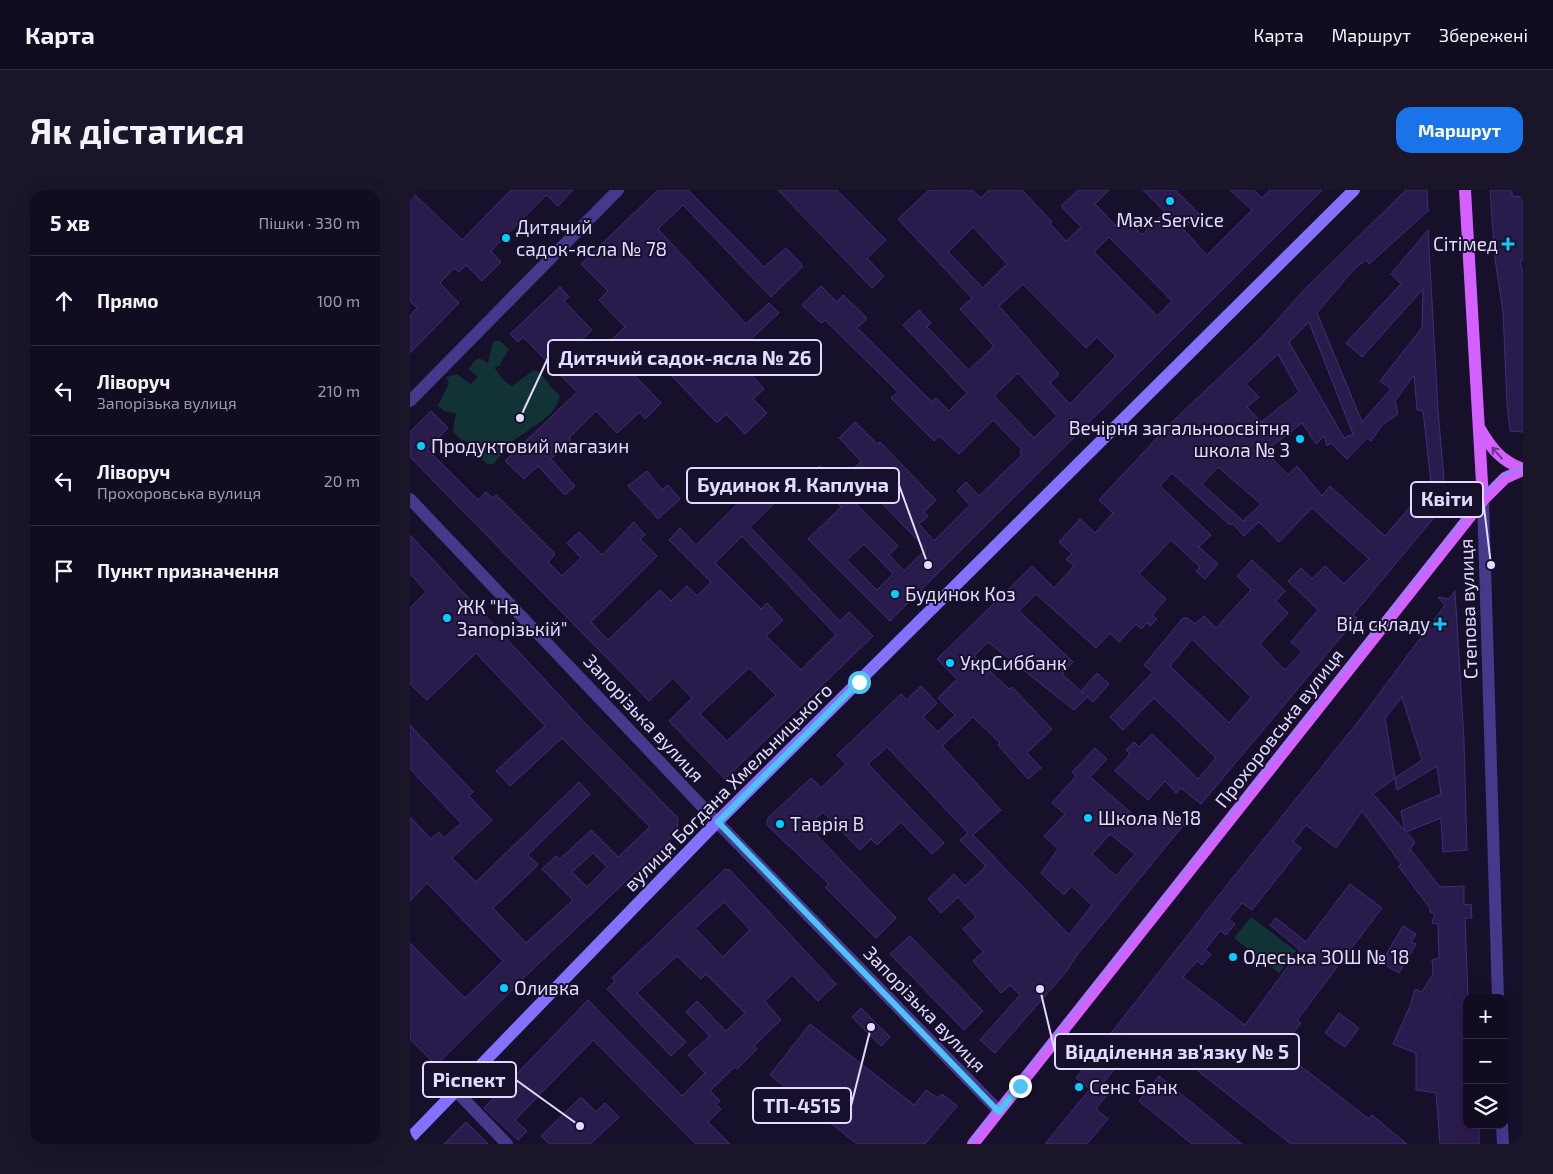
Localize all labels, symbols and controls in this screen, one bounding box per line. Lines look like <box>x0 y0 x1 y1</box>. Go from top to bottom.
text: Карта <box>25 20 95 49</box>
text: Карта <box>1254 24 1304 46</box>
text: Маршрут <box>1332 24 1411 46</box>
text: Збережені <box>1439 24 1528 46</box>
button: Маршрут <box>1396 107 1523 153</box>
text: Як дістатися <box>30 109 244 151</box>
marker: Max-Service <box>1164 195 1176 207</box>
place label: Max-Service <box>1116 208 1224 231</box>
text: 5 хв <box>50 210 90 235</box>
text: Пішки · 330 m <box>258 213 360 232</box>
place label: Дитячий садок-ясла № 78 <box>516 215 667 260</box>
marker: Дитячий садок-ясла № 78 <box>500 232 512 244</box>
place label: Сітімед <box>1433 232 1498 255</box>
marker: Сітімед <box>1502 238 1514 250</box>
icon: ahead <box>50 287 78 315</box>
text: Прямо <box>97 289 159 312</box>
text: 100 m <box>317 291 360 310</box>
callout: Дитячий садок-ясла № 26 <box>548 340 821 375</box>
text: Дитячий садок-ясла № 26 <box>558 345 812 369</box>
text: Ліворуч <box>97 370 170 393</box>
icon: left <box>50 377 78 405</box>
text: 210 m <box>317 381 360 400</box>
text: Запорізька вулиця <box>97 393 237 412</box>
place label: Вечірня загальноосвітня школа № 3 <box>1069 416 1290 461</box>
marker: Вечірня загальноосвітня школа № 3 <box>1294 433 1306 445</box>
place label: Продуктовий магазин <box>431 434 629 458</box>
marker: Продуктовий магазин <box>415 440 427 452</box>
one-way arrow <box>1491 446 1502 459</box>
text: Ліворуч <box>97 460 170 483</box>
icon: left <box>50 467 78 495</box>
callout: Будинок Я. Каплуна <box>687 468 899 503</box>
text: 20 m <box>324 471 360 490</box>
text: Будинок Я. Каплуна <box>697 472 889 496</box>
callout: Квіти <box>1411 482 1483 517</box>
text: Прохоровська вулиця <box>97 483 261 502</box>
text: Квіти <box>1421 486 1473 510</box>
street label: Степова вулиця <box>1454 538 1482 680</box>
icon: arrive <box>50 557 78 585</box>
text: Пункт призначення <box>97 559 279 582</box>
place label: Будинок Коз <box>905 582 1016 606</box>
marker: Будинок Коз <box>889 588 901 600</box>
place label: ЖК "На Запорізькій" <box>457 595 567 640</box>
marker: ЖК "На Запорізькій" <box>441 612 453 624</box>
place label: Від складу <box>1336 612 1430 636</box>
marker: Від складу <box>1434 618 1446 630</box>
street label: Прохоровська вулиця <box>1210 644 1348 812</box>
street label: Запорізька вулиця <box>579 649 709 787</box>
place label: УкрСиббанк <box>960 651 1067 674</box>
marker: УкрСиббанк <box>944 657 956 669</box>
route start <box>848 671 871 694</box>
street label: вулиця Богдана Хмельницького <box>619 678 837 896</box>
place label: Школа №18 <box>1098 806 1201 829</box>
place label: Таврія В <box>790 812 864 835</box>
marker: Школа №18 <box>1082 812 1094 824</box>
marker: Таврія В <box>774 818 786 830</box>
street label: Запорізька вулиця <box>859 941 991 1077</box>
place label: Одеська ЗОШ № 18 <box>1243 945 1410 968</box>
marker: Одеська ЗОШ № 18 <box>1227 951 1239 963</box>
place label: Оливка <box>514 976 580 999</box>
marker: Оливка <box>498 982 510 994</box>
map controls <box>1463 994 1508 1129</box>
button: + <box>1463 994 1508 1039</box>
callout: Відділення зв'язку № 5 <box>1055 1034 1299 1069</box>
text: Відділення зв'язку № 5 <box>1065 1039 1289 1063</box>
button: − <box>1463 1039 1508 1084</box>
callout: Ріспект <box>423 1062 516 1097</box>
text: Ріспект <box>432 1067 506 1091</box>
route end <box>1009 1075 1032 1098</box>
place label: Сенс Банк <box>1089 1075 1178 1098</box>
marker: Сенс Банк <box>1073 1081 1085 1093</box>
button: layers <box>1463 1084 1508 1129</box>
callout: ТП-4515 <box>753 1088 851 1123</box>
text: ТП-4515 <box>763 1093 841 1117</box>

